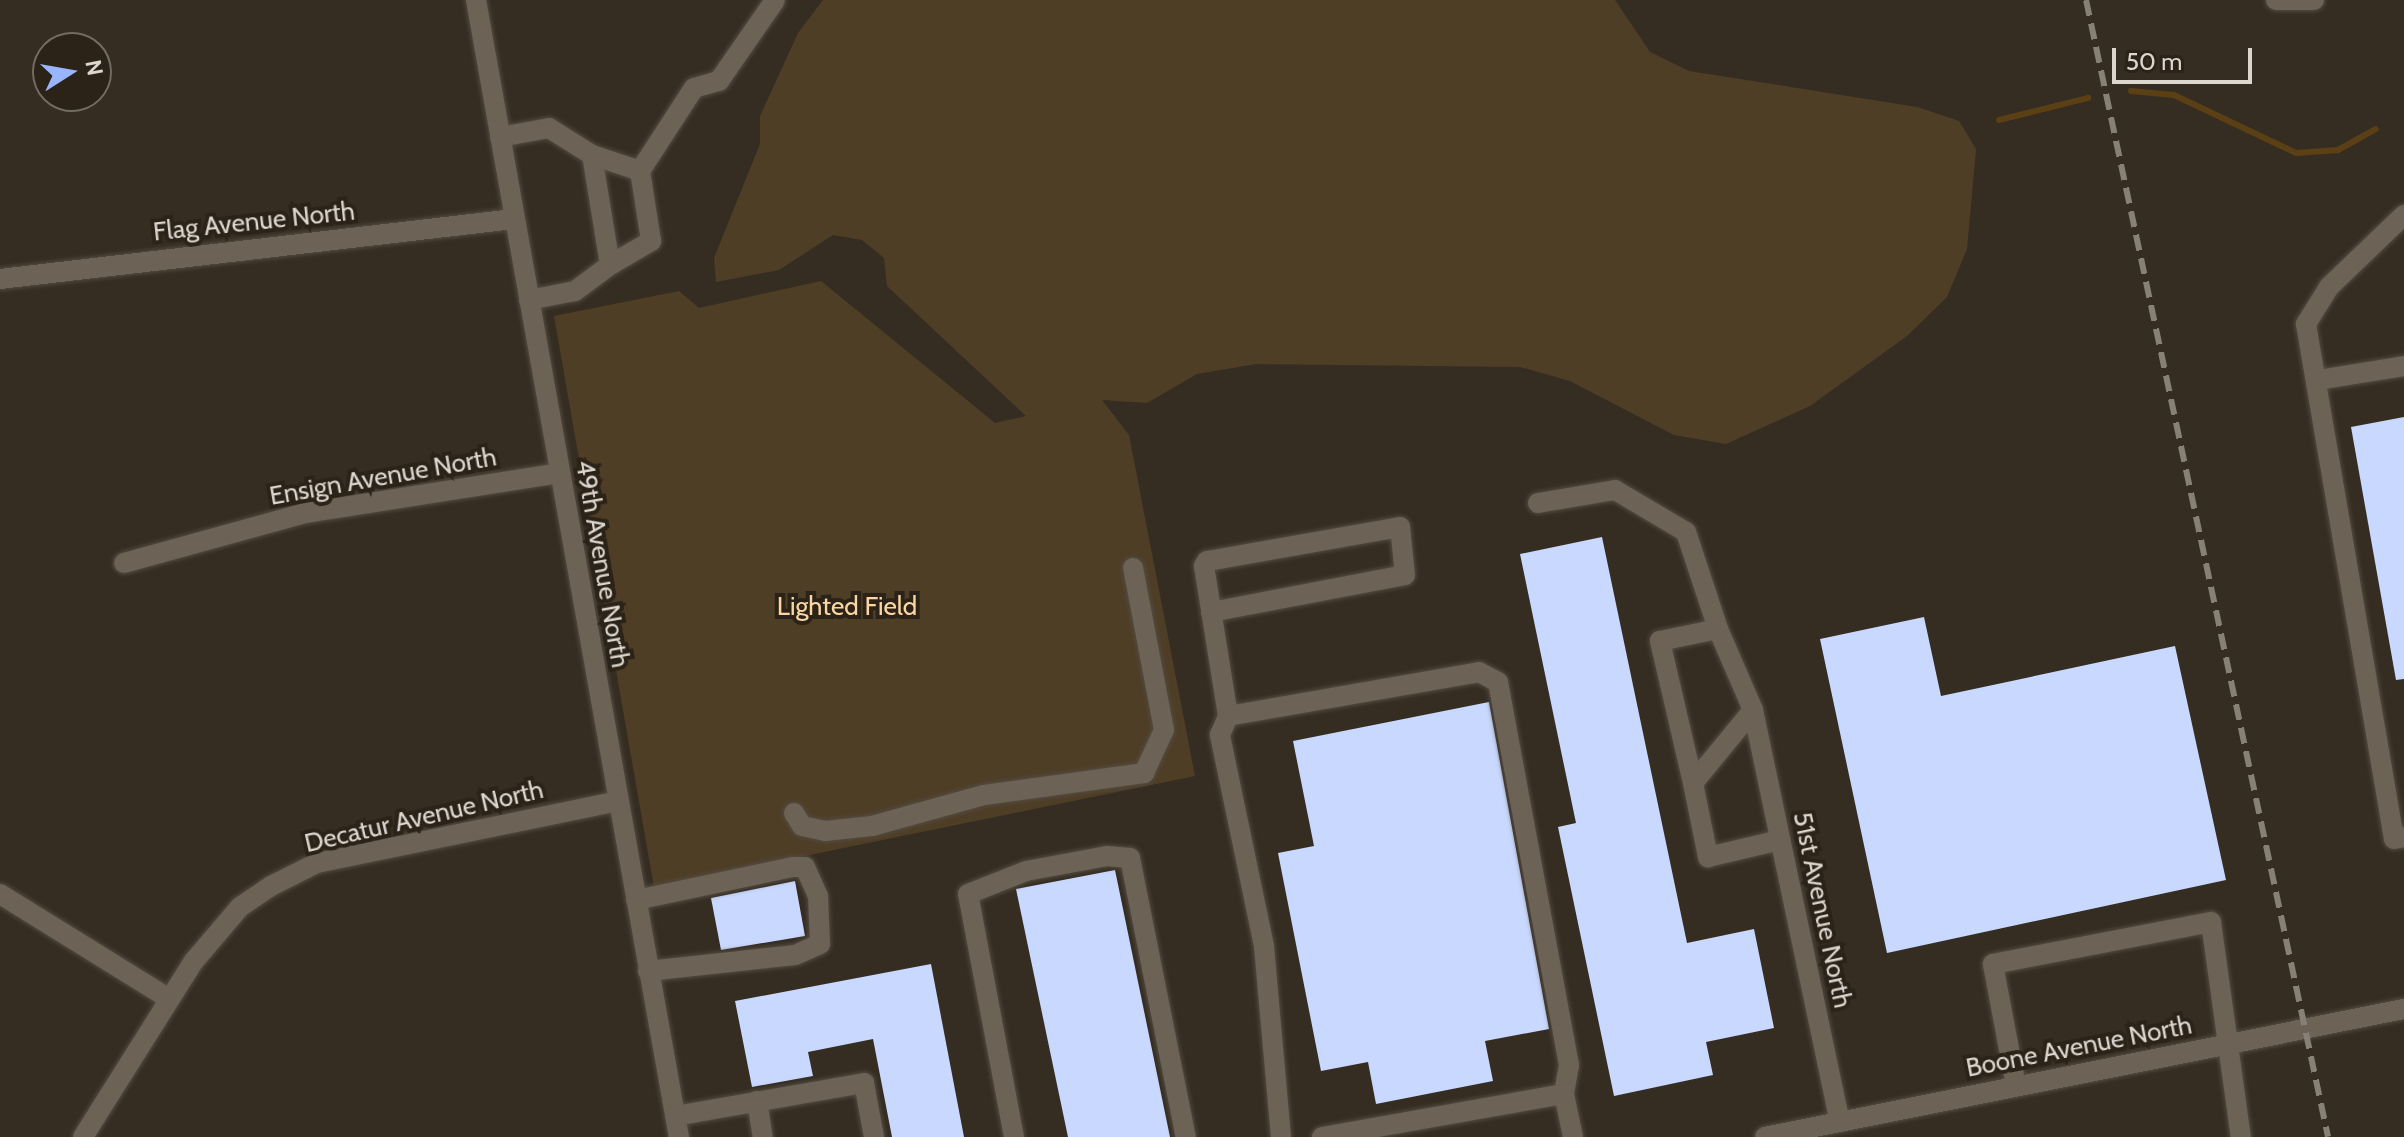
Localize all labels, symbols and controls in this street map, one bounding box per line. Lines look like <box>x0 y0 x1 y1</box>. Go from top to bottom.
north arrow <box>32 32 112 112</box>
scale bar <box>2116 32 2256 82</box>
text: 50 m <box>2126 47 2182 76</box>
text: N <box>79 57 109 78</box>
street label: Flag Avenue North <box>152 196 356 248</box>
street label: Ensign Avenue North <box>267 442 499 512</box>
street label: 49th Avenue North <box>568 458 636 670</box>
park label: Lighted Field <box>777 591 917 623</box>
street label: Decatur Avenue North <box>302 774 546 860</box>
street label: 51st Avenue North <box>1786 809 1858 1011</box>
street label: Boone Avenue North <box>1963 1010 2195 1084</box>

